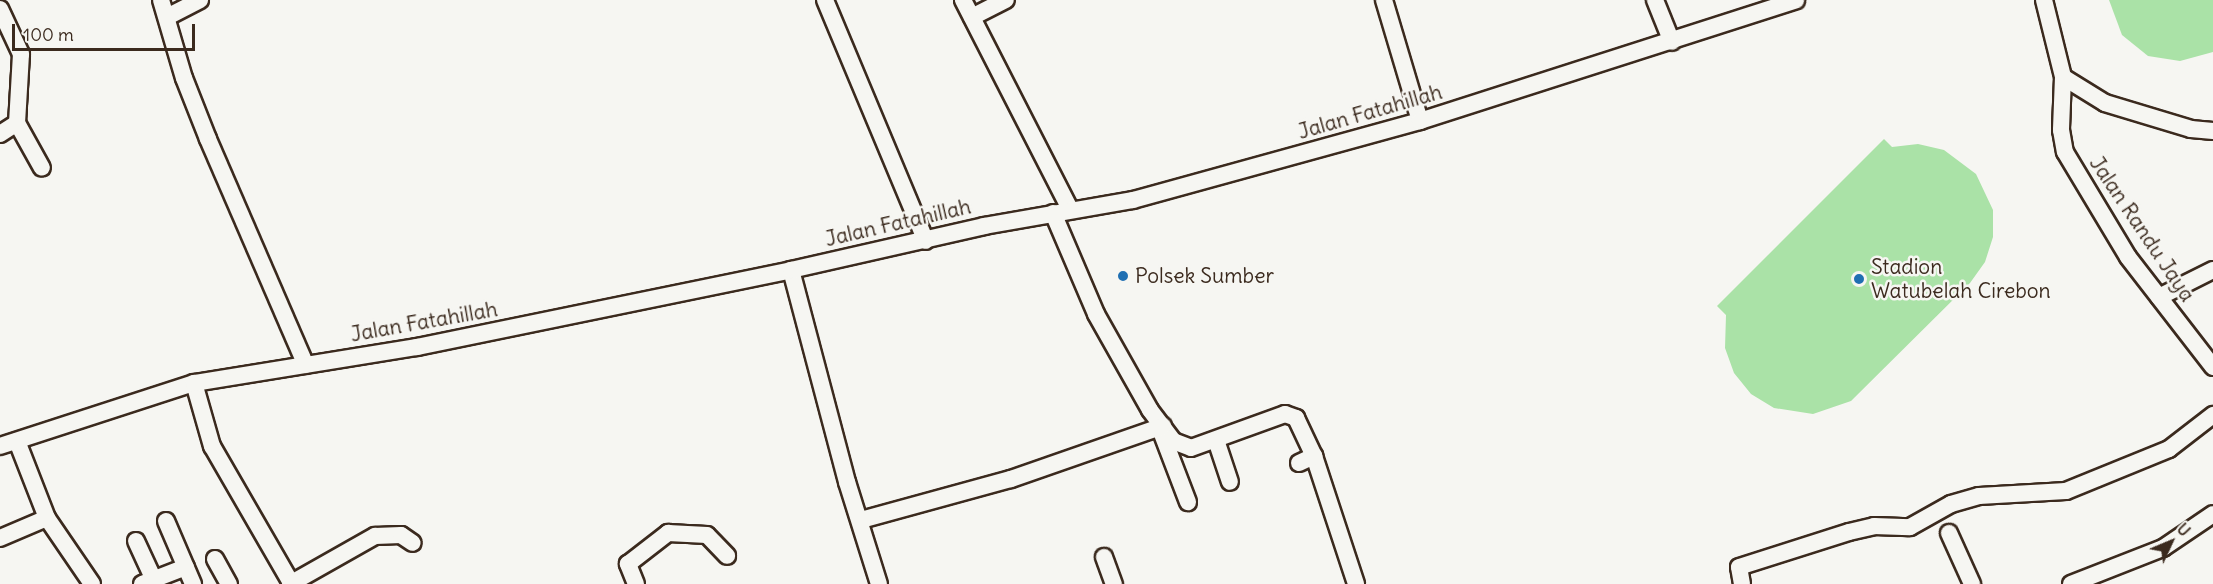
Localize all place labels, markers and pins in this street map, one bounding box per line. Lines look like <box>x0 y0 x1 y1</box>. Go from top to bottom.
place label: Stadion Watubelah Cirebon <box>1871 254 2051 304</box>
place label: Polsek Sumber <box>1135 263 1274 289</box>
marker: Polsek Sumber <box>1116 269 1130 283</box>
marker: Stadion Watubelah Cirebon <box>1852 272 1866 286</box>

